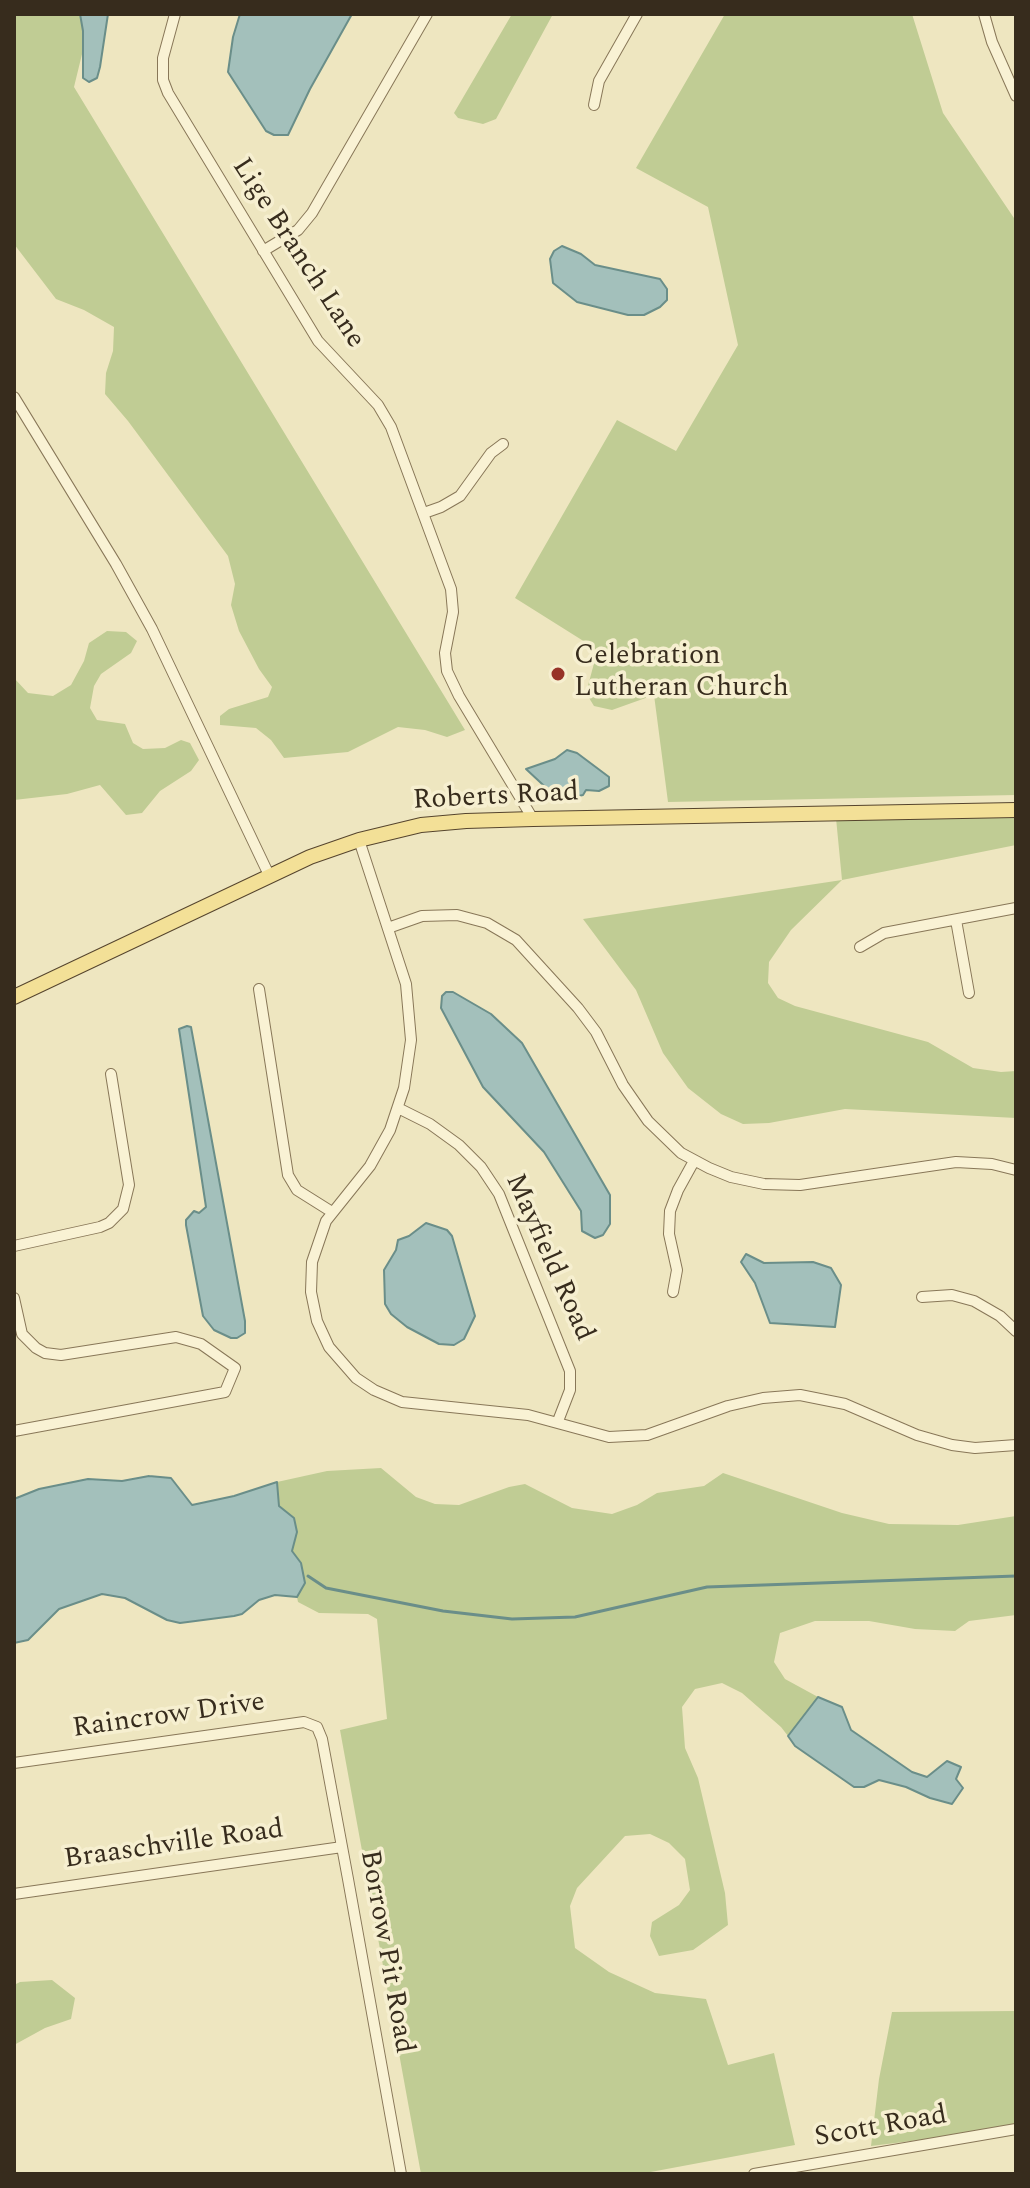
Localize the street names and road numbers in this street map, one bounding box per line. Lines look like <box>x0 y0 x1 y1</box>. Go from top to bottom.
street label: Lige Branch Lane <box>223 153 371 355</box>
street label: Roberts Road <box>412 777 580 819</box>
street label: Mayfield Road <box>496 1169 600 1347</box>
street label: Raincrow Drive <box>71 1687 267 1747</box>
street label: Braaschville Road <box>62 1814 286 1878</box>
street label: Borrow Pit Road <box>351 1848 419 2056</box>
street label: Scott Road <box>812 2100 950 2156</box>

